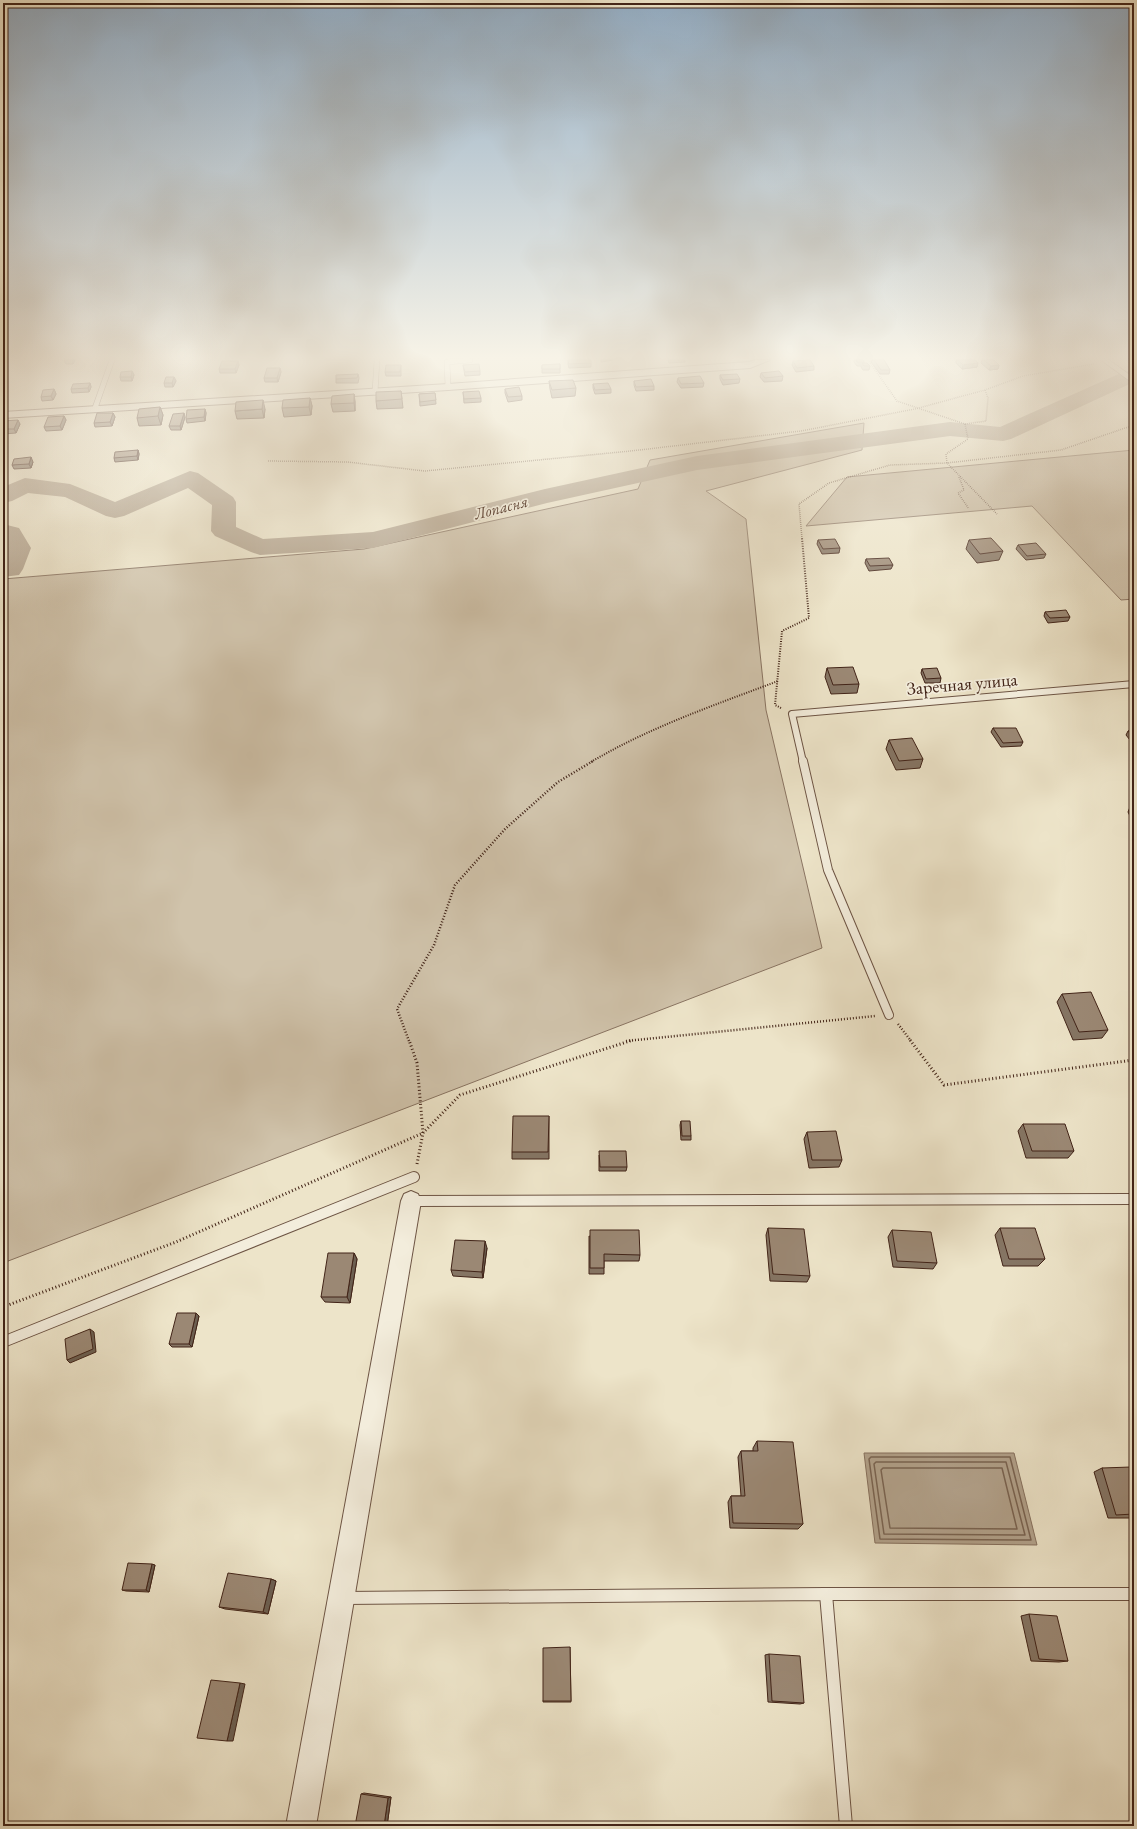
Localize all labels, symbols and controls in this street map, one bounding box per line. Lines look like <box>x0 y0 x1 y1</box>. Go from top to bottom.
water label: Лопасня <box>471 491 530 524</box>
street label: Заречная улица <box>906 667 1019 700</box>

